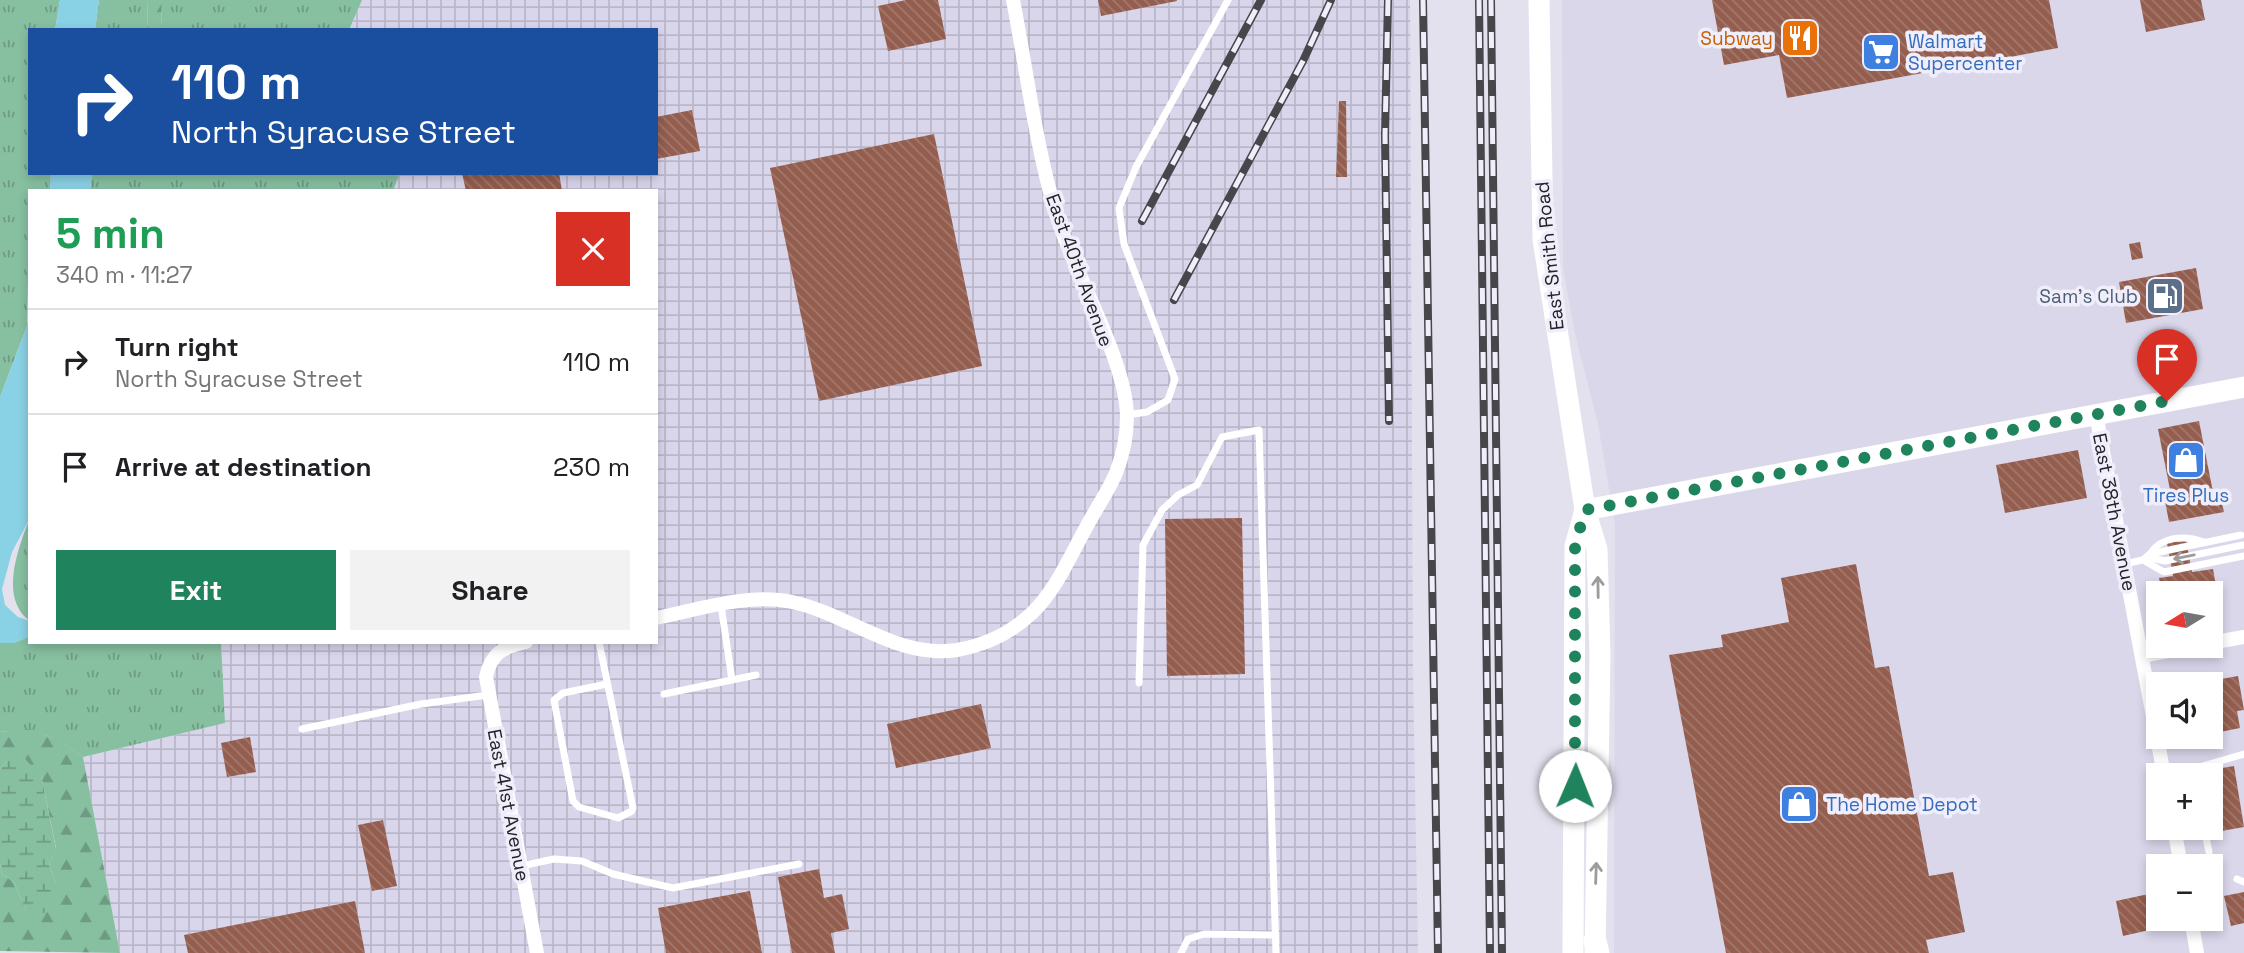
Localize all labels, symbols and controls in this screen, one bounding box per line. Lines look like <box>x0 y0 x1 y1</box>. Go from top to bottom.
restaurant icon: Subway <box>1779 17 1821 59</box>
place label: Subway <box>1700 26 1773 51</box>
place label: Walmart Supercenter <box>1908 29 2022 76</box>
supermarket icon: Walmart Supercenter <box>1860 31 1902 73</box>
text: 110 m <box>171 51 301 113</box>
icon: right <box>56 56 147 147</box>
text: North Syracuse Street <box>171 112 516 152</box>
street label: East Smith Road <box>1529 180 1570 332</box>
street label: East 40th Avenue <box>1040 190 1119 350</box>
text: 5 min <box>56 207 165 260</box>
button: close <box>556 212 630 286</box>
text: 340 m · 11:27 <box>56 260 193 290</box>
fuel station icon: Sam's Club <box>2144 275 2186 317</box>
place label: Sam's Club <box>2039 284 2138 309</box>
pin <box>2137 329 2197 401</box>
text: Turn right <box>115 330 239 364</box>
icon: arrive <box>2148 340 2186 378</box>
icon: right <box>56 343 94 381</box>
text: 110 m <box>563 345 630 379</box>
text: North Syracuse Street <box>115 364 363 394</box>
street label: East 38th Avenue <box>2087 431 2142 593</box>
shop icon: Tires Plus <box>2165 439 2207 481</box>
icon: arrive <box>56 448 94 486</box>
text: Arrive at destination <box>115 450 372 484</box>
text: 230 m <box>553 450 630 484</box>
place label: Tires Plus <box>2143 483 2229 508</box>
button: Exit <box>56 550 336 630</box>
button: Share <box>350 550 630 630</box>
one-way arrow <box>2173 551 2196 565</box>
one-way arrow <box>1591 575 1605 598</box>
north arrow <box>2146 581 2222 658</box>
map controls <box>2146 581 2223 931</box>
button: sound <box>2146 672 2223 749</box>
street label: East 41st Avenue <box>481 727 536 883</box>
position arrow <box>1538 749 1612 823</box>
button: + <box>2146 763 2223 840</box>
shop icon: The Home Depot <box>1778 783 1820 825</box>
place label: The Home Depot <box>1826 792 1978 817</box>
button: − <box>2146 854 2223 931</box>
one-way arrow <box>1590 862 1603 885</box>

